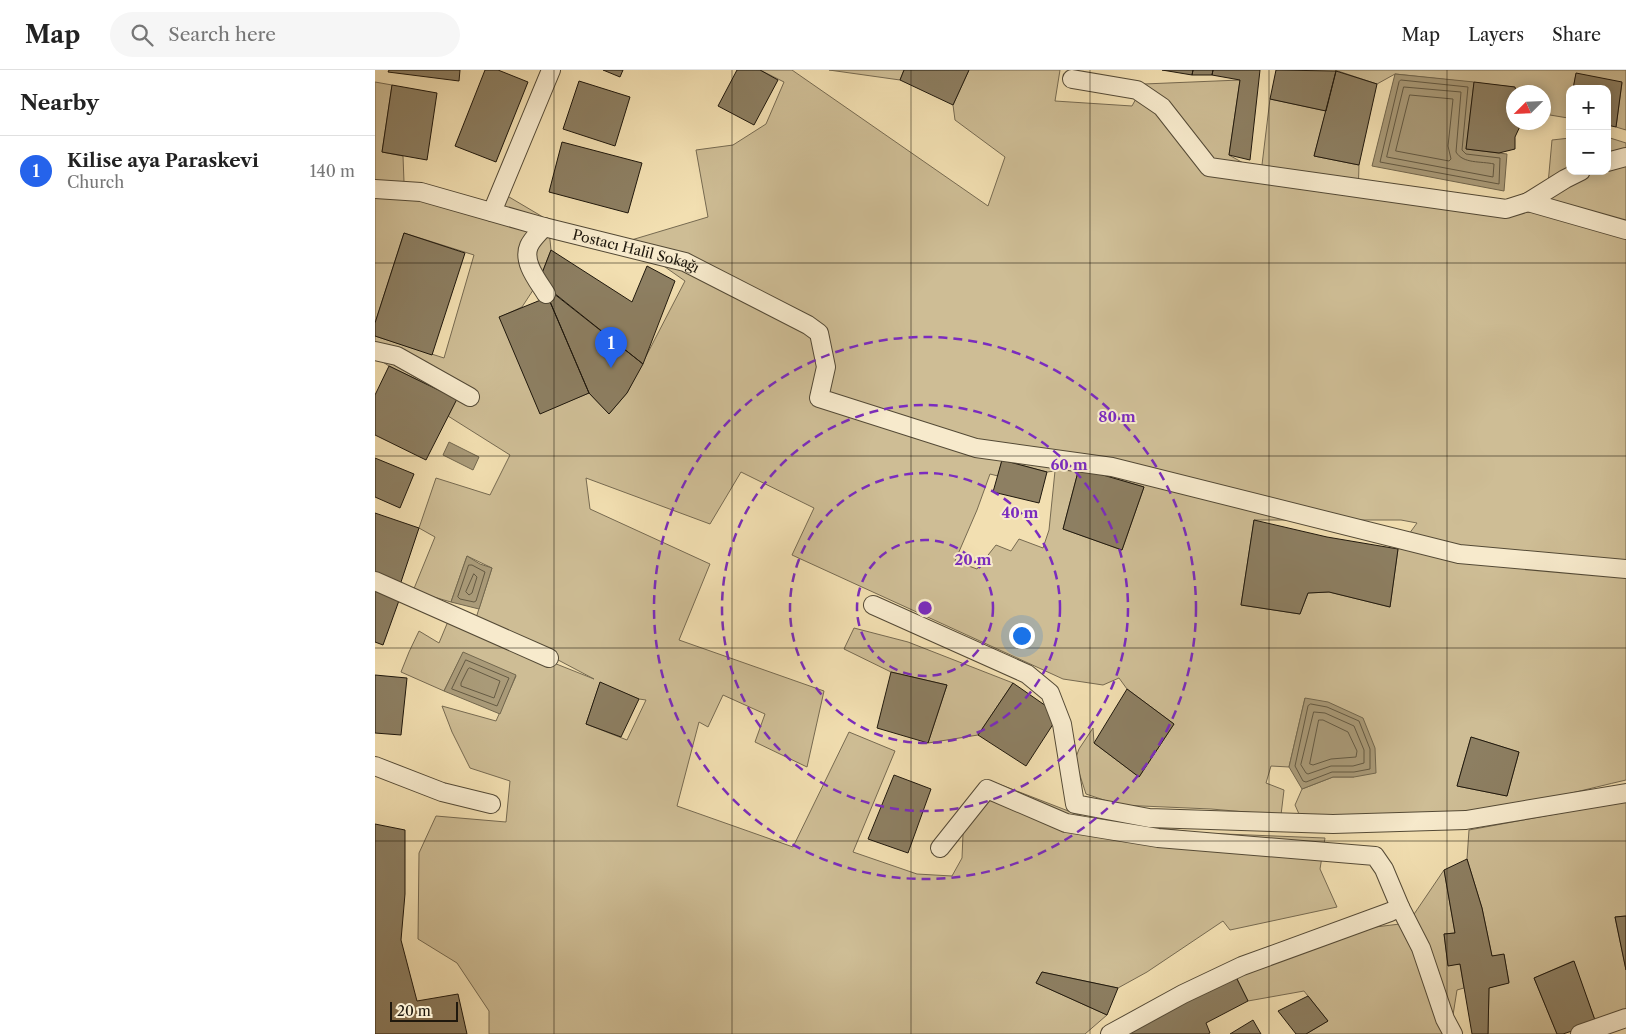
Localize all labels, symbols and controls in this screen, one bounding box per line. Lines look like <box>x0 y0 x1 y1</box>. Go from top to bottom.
search box <box>110 12 460 57</box>
text: Map <box>25 20 80 49</box>
icon: search <box>128 21 156 49</box>
text: Search here <box>168 23 276 46</box>
text: Map <box>1402 24 1440 46</box>
text: Layers <box>1468 24 1524 46</box>
text: Share <box>1552 24 1601 46</box>
north arrow <box>1506 85 1551 130</box>
map controls <box>1566 85 1611 175</box>
button: + <box>1566 85 1611 130</box>
text: Nearby <box>20 90 99 115</box>
button: − <box>1566 130 1611 175</box>
text: Kilise aya Paraskevi <box>67 149 259 172</box>
text: 1 <box>32 161 40 181</box>
text: 140 m <box>310 161 355 181</box>
text: Church <box>67 172 124 192</box>
street label: Postacı Halil Sokağı <box>571 225 702 277</box>
pin: 1 <box>595 327 627 368</box>
text: 80 m <box>1098 407 1136 426</box>
text: 60 m <box>1050 455 1088 474</box>
text: 40 m <box>1001 503 1039 522</box>
text: 20 m <box>954 550 992 569</box>
centre of rings <box>916 599 934 617</box>
your location <box>1009 623 1035 649</box>
scale bar <box>390 999 457 1022</box>
text: 20 m <box>397 1002 431 1020</box>

